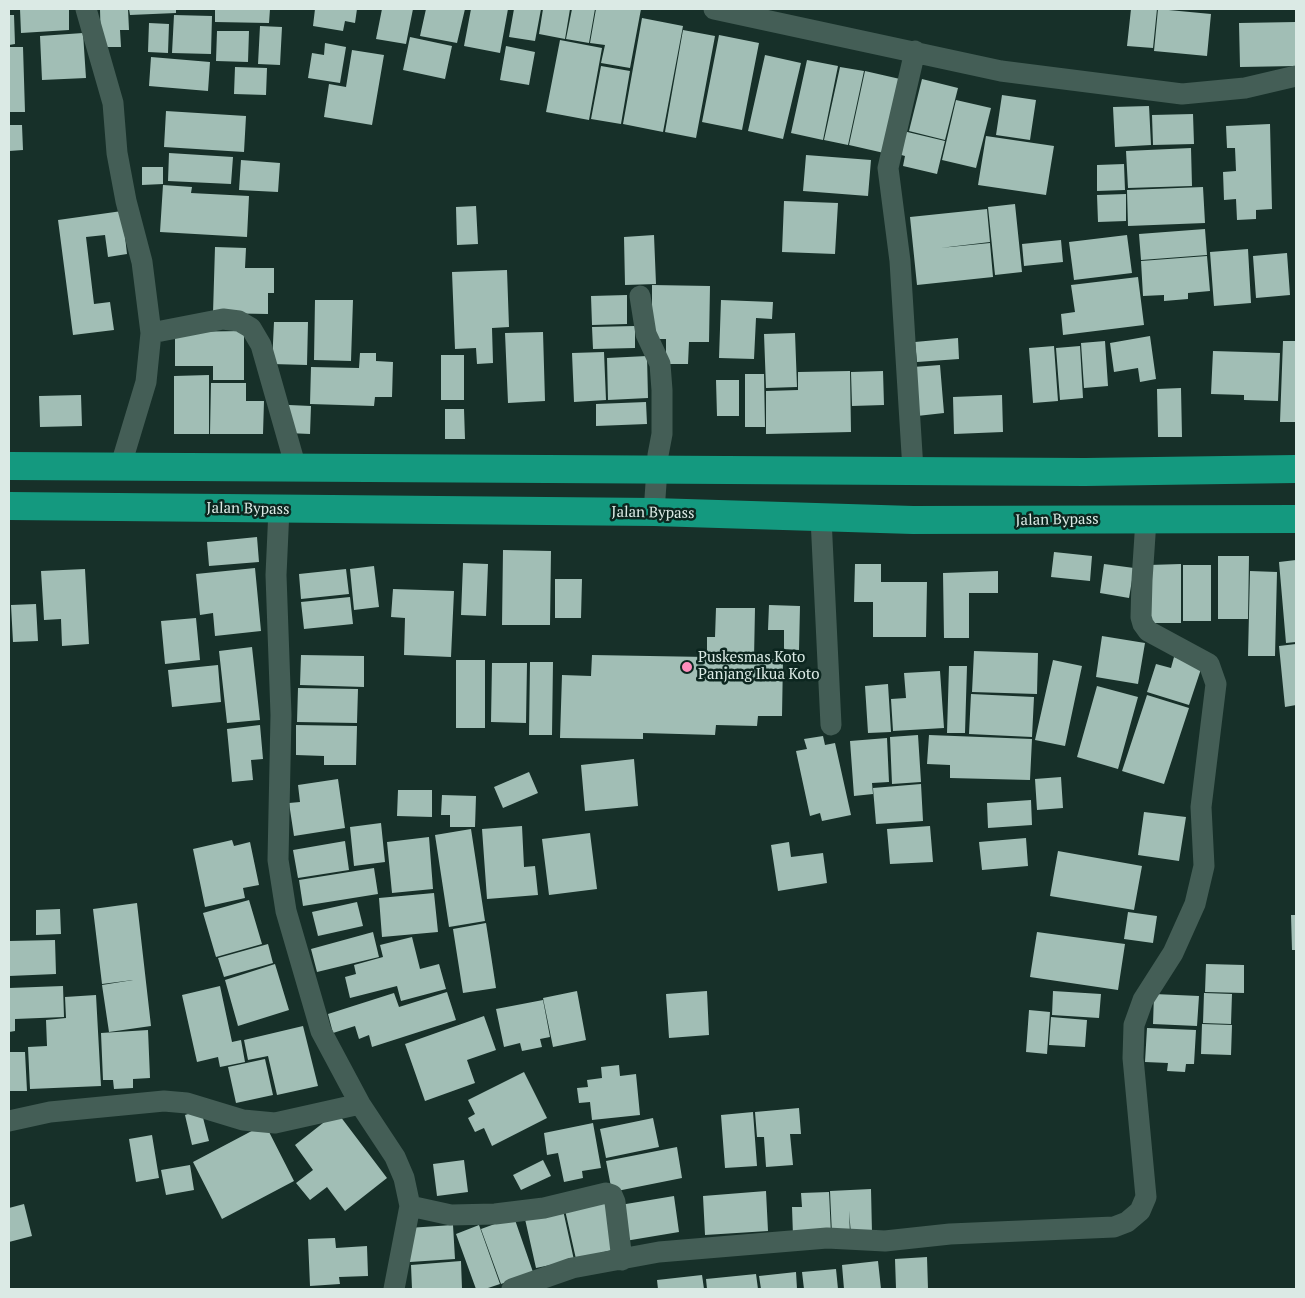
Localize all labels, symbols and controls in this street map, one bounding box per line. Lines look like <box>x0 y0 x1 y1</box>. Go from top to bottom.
street label: Jalan Bypass <box>206 499 290 519</box>
street label: Jalan Bypass <box>611 503 695 523</box>
street label: Jalan Bypass <box>1015 510 1099 530</box>
place label: Puskesmas Koto Panjang Ikua Koto <box>698 649 820 684</box>
marker: Puskesmas Koto Panjang Ikua Koto <box>680 660 694 674</box>

